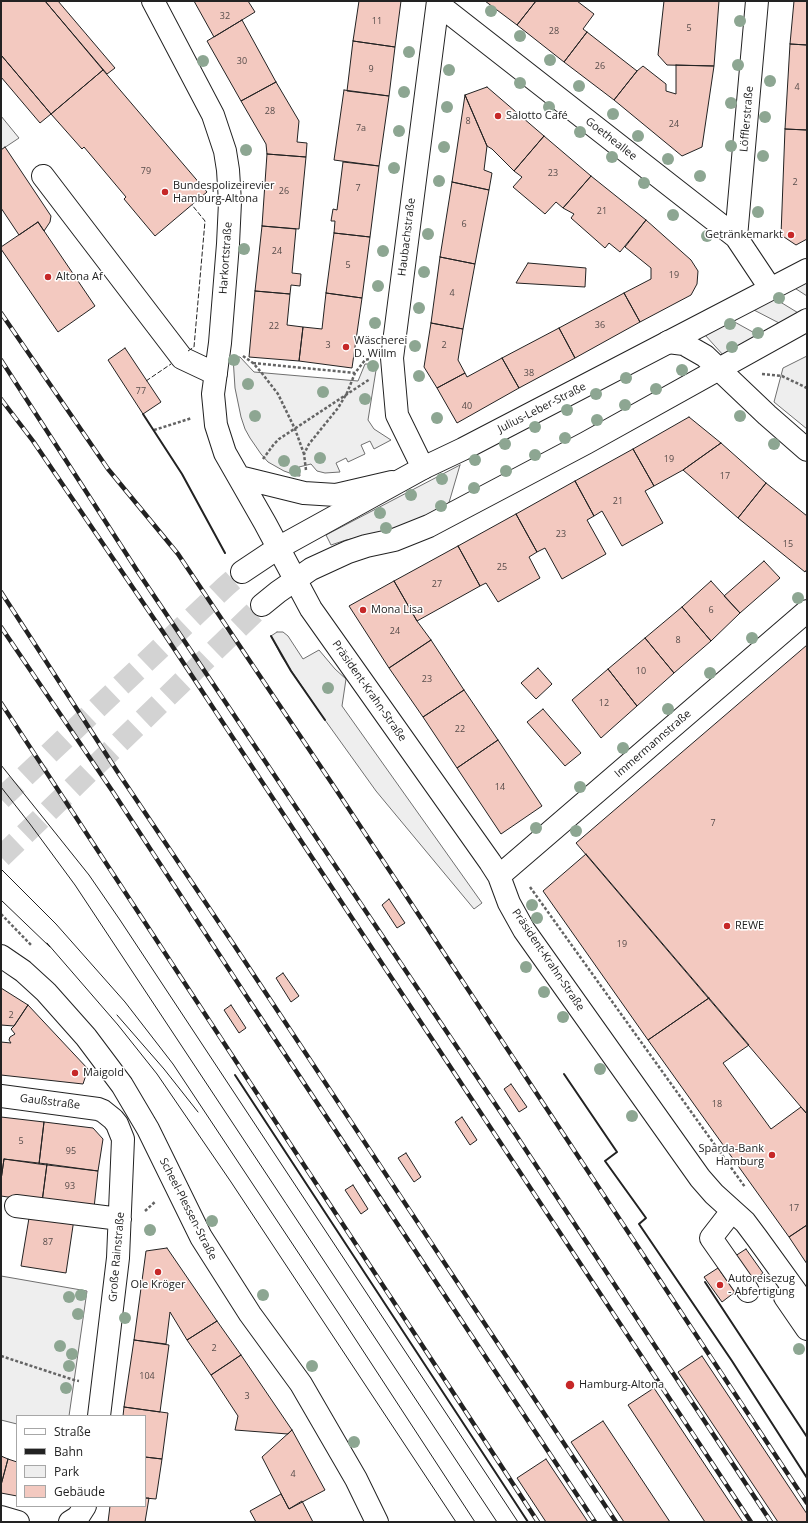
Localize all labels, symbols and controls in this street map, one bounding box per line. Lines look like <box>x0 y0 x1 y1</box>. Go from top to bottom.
house number: 32 <box>220 11 230 21</box>
house number: 11 <box>372 16 382 26</box>
house number: 5 <box>686 23 692 33</box>
house number: 28 <box>549 26 559 36</box>
house number: 30 <box>237 56 247 66</box>
house number: 26 <box>595 61 605 71</box>
house number: 9 <box>368 64 374 74</box>
house number: 4 <box>794 82 800 92</box>
street label: Löfflerstraße <box>738 86 756 152</box>
house number: 28 <box>265 106 275 116</box>
place label: Salotto Café <box>506 109 568 123</box>
marker: Salotto Café <box>493 111 503 121</box>
street label: Goetheallee <box>583 115 639 163</box>
house number: 8 <box>465 116 471 126</box>
house number: 24 <box>669 119 679 129</box>
house number: 7a <box>356 123 366 133</box>
house number: 79 <box>141 166 151 176</box>
house number: 23 <box>548 168 558 178</box>
house number: 2 <box>792 177 798 187</box>
place label: Bundespolizeirevier Hamburg-Altona <box>173 179 274 205</box>
house number: 7 <box>355 183 361 193</box>
house number: 26 <box>279 186 289 196</box>
marker: Bundespolizeirevier Hamburg-Altona <box>160 187 170 197</box>
street label: Haubachstraße <box>396 197 418 277</box>
house number: 21 <box>597 206 607 216</box>
house number: 6 <box>461 219 467 229</box>
street label: Harkortstraße <box>217 221 235 295</box>
place label: Getränkemarkt <box>705 228 783 242</box>
marker: Getränkemarkt <box>786 230 796 240</box>
house number: 24 <box>272 246 282 256</box>
house number: 5 <box>345 260 351 270</box>
place label: Altona Af <box>56 270 103 284</box>
house number: 19 <box>669 270 679 280</box>
marker: Altona Af <box>43 272 53 282</box>
house number: 4 <box>449 288 455 298</box>
house number: 36 <box>595 320 605 330</box>
house number: 22 <box>269 321 279 331</box>
place label: Wäscherei D. Willm <box>354 334 407 360</box>
house number: 3 <box>325 340 331 350</box>
house number: 2 <box>441 340 447 350</box>
marker: Wäscherei D. Willm <box>341 342 351 352</box>
house number: 38 <box>524 368 534 378</box>
street label: Julius-Leber-Straße <box>496 380 588 436</box>
house number: 77 <box>136 386 146 396</box>
house number: 40 <box>462 401 472 411</box>
house number: 19 <box>664 454 674 464</box>
house number: 17 <box>720 471 730 481</box>
house number: 21 <box>613 496 623 506</box>
house number: 23 <box>556 529 566 539</box>
house number: 15 <box>783 539 793 549</box>
house number: 25 <box>497 562 507 572</box>
house number: 27 <box>432 579 442 589</box>
place label: Mona Lisa <box>371 603 423 617</box>
marker: Mona Lisa <box>358 605 368 615</box>
house number: 6 <box>708 605 714 615</box>
house number: 24 <box>390 626 400 636</box>
house number: 8 <box>675 635 681 645</box>
street label: Präsident-Krahn-Straße <box>329 638 409 744</box>
house number: 10 <box>636 666 646 676</box>
house number: 23 <box>422 674 432 684</box>
house number: 12 <box>599 698 609 708</box>
street label: Immermannstraße <box>612 707 694 781</box>
house number: 22 <box>455 724 465 734</box>
house number: 14 <box>495 782 505 792</box>
house number: 7 <box>710 818 716 828</box>
street label: Präsident-Krahn-Straße <box>509 906 587 1014</box>
place label: REWE <box>735 919 764 933</box>
marker: REWE <box>722 921 732 931</box>
house number: 19 <box>617 939 627 949</box>
house number: 2 <box>8 1010 14 1020</box>
place label: Maigold <box>83 1066 124 1080</box>
marker: Maigold <box>70 1068 80 1078</box>
street label: Gaußstraße <box>19 1092 81 1112</box>
house number: 18 <box>712 1099 722 1109</box>
house number: 5 <box>18 1136 24 1146</box>
place label: Sparda-Bank Hamburg <box>699 1142 764 1168</box>
house number: 95 <box>66 1146 76 1156</box>
marker: Sparda-Bank Hamburg <box>767 1150 777 1160</box>
street label: Scheel-Plessen-Straße <box>157 1156 219 1262</box>
house number: 93 <box>65 1181 75 1191</box>
house number: 17 <box>789 1203 799 1213</box>
street label: Große Rainstraße <box>106 1211 128 1303</box>
house number: 87 <box>43 1237 53 1247</box>
marker: Ole Kröger <box>153 1267 163 1277</box>
place label: Autoreisezug - Abfertigung <box>728 1272 795 1298</box>
place label: Ole Kröger <box>131 1278 185 1292</box>
marker: Autoreisezug - Abfertigung <box>715 1280 725 1290</box>
house number: 2 <box>211 1343 217 1353</box>
house number: 104 <box>139 1371 155 1381</box>
place label: Hamburg-Altona <box>579 1378 664 1392</box>
marker: Hamburg-Altona <box>564 1379 576 1391</box>
house number: 3 <box>244 1391 250 1401</box>
legend <box>16 1415 146 1507</box>
text: Straße <box>54 1423 91 1440</box>
text: Bahn <box>54 1443 83 1460</box>
text: Park <box>54 1463 79 1480</box>
house number: 4 <box>290 1469 296 1479</box>
text: Gebäude <box>54 1483 105 1500</box>

